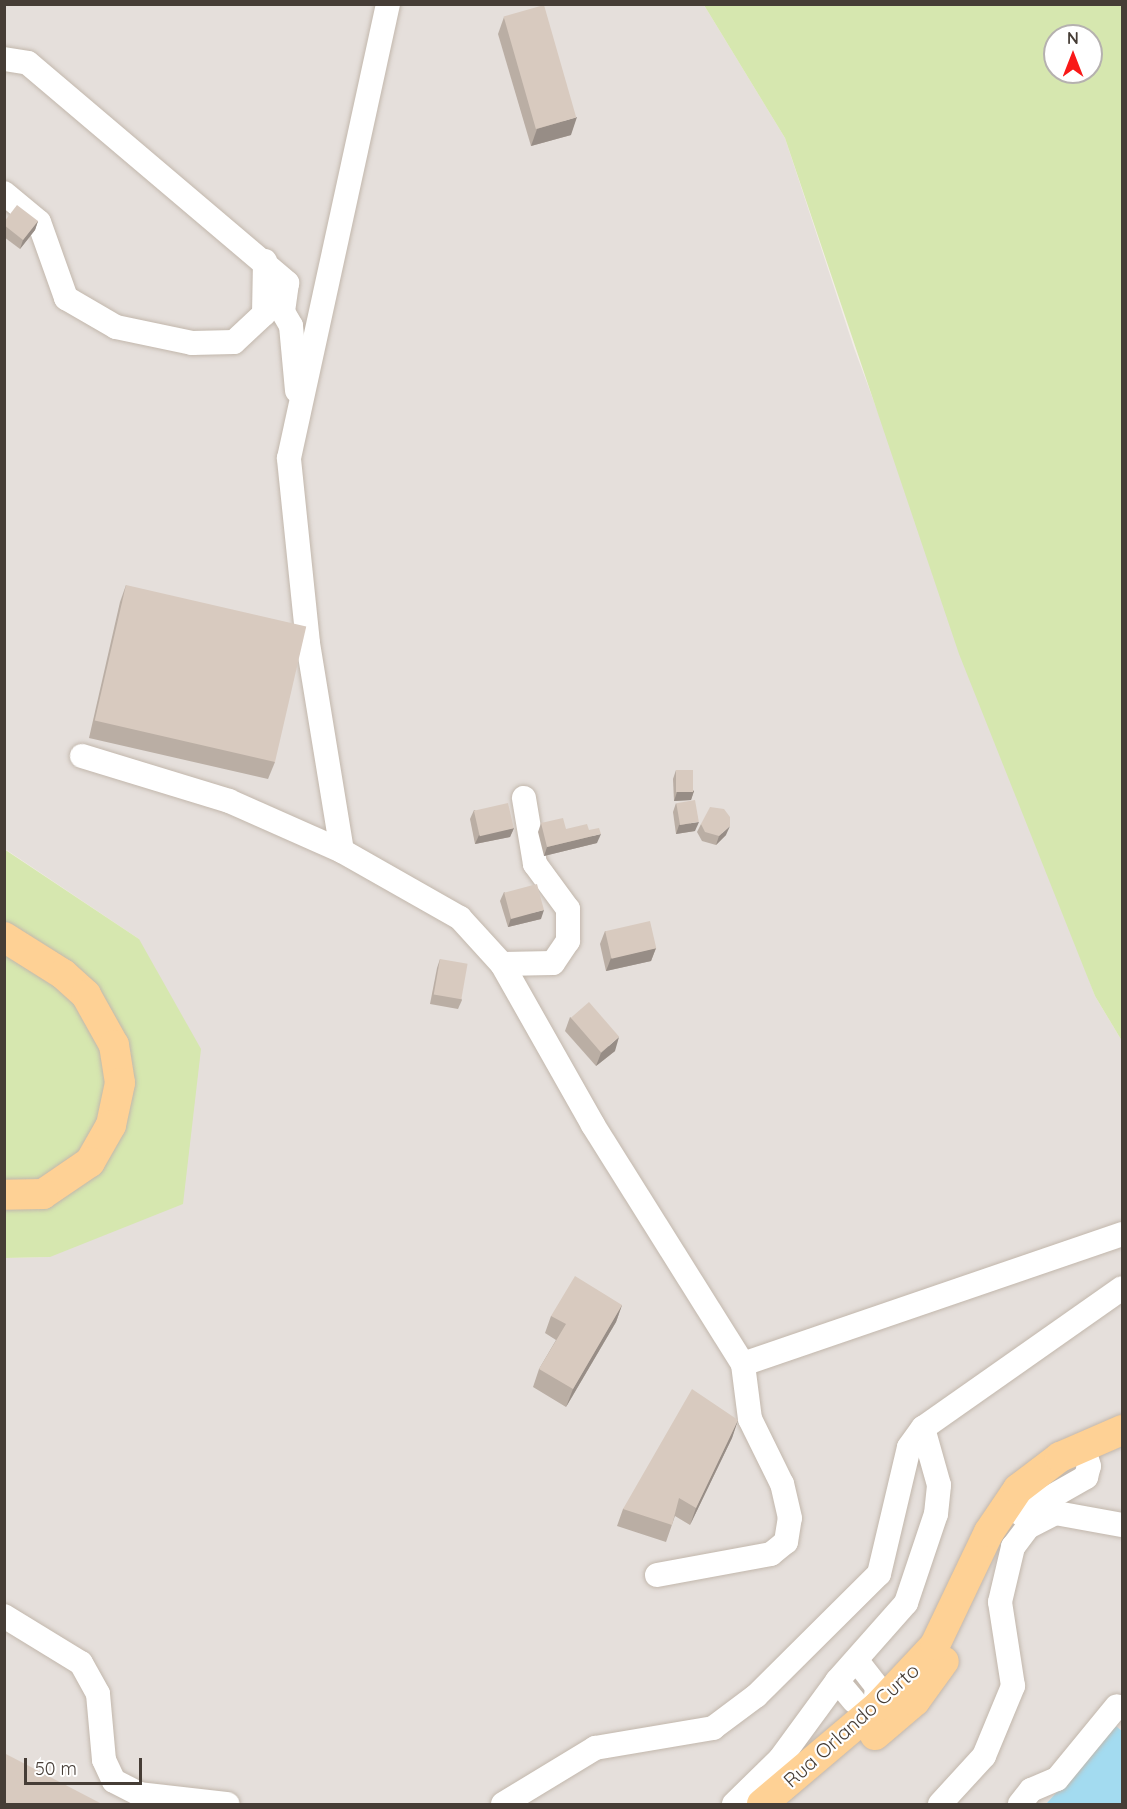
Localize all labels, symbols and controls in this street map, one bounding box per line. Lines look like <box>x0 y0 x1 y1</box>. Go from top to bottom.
north arrow <box>1043 24 1103 84</box>
text: N <box>1067 28 1079 48</box>
street label: Rua Orlando Curto <box>778 1658 924 1792</box>
scale bar <box>27 1746 146 1784</box>
text: 50 m <box>35 1757 77 1780</box>

